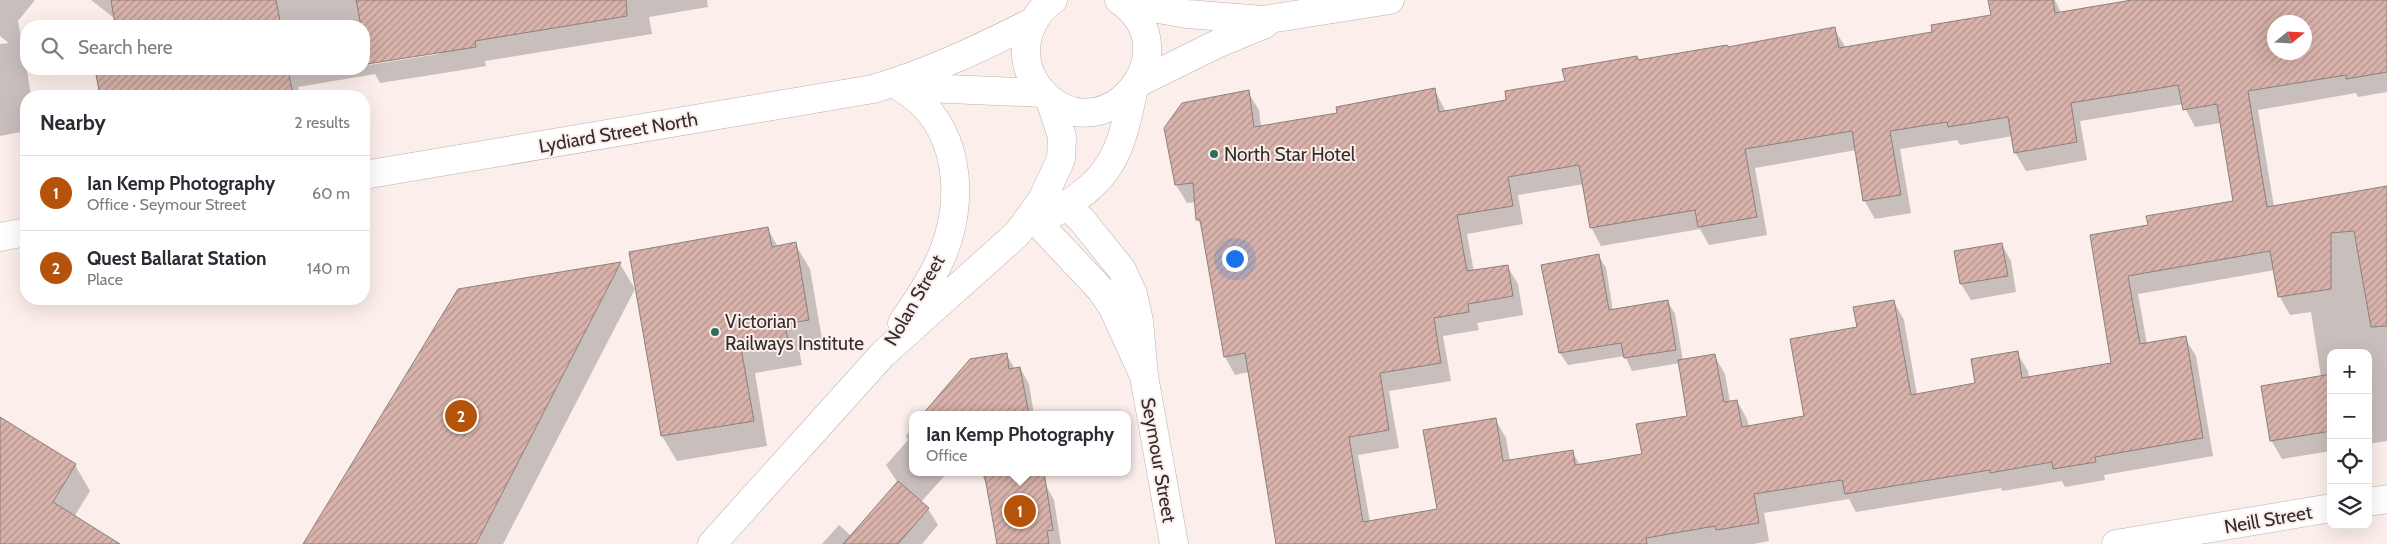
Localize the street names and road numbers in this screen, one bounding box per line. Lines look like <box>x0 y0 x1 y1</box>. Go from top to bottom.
street label: Lydiard Street North <box>537 107 699 158</box>
street label: Nolan Street <box>879 250 950 350</box>
street label: Seymour Street <box>1136 396 1181 525</box>
street label: Neill Street <box>2222 500 2314 539</box>

